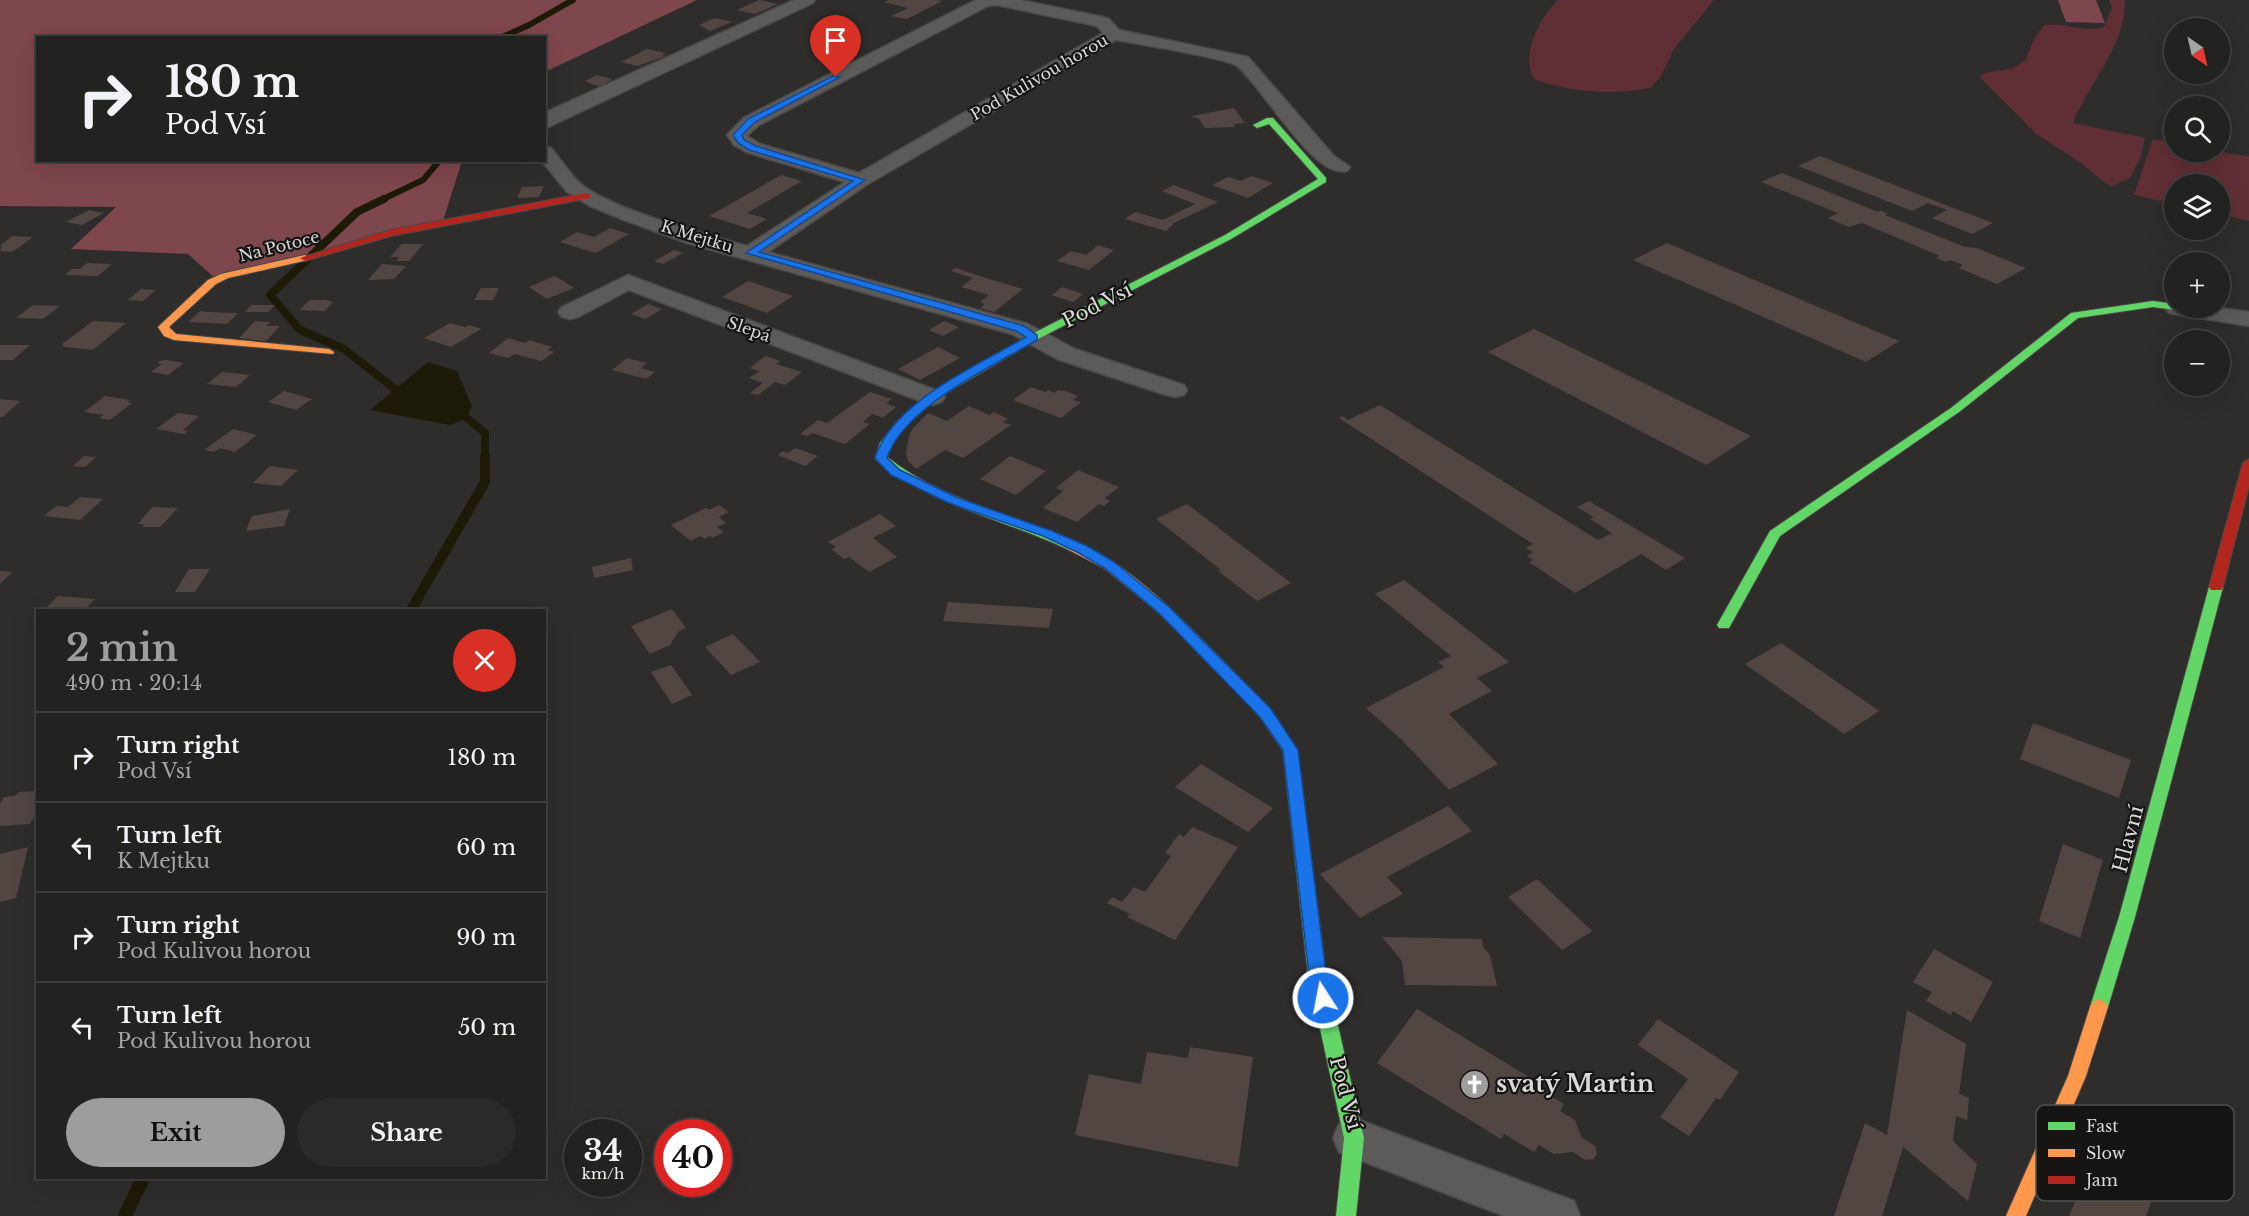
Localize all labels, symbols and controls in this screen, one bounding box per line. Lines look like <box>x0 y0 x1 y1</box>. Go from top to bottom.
pin <box>810 15 861 77</box>
north arrow <box>2164 18 2230 84</box>
map controls <box>2164 18 2230 396</box>
icon: arrive <box>819 24 852 57</box>
street label: Pod Kulivou horou <box>967 29 1111 124</box>
text: 180 m <box>165 56 299 108</box>
icon: right <box>66 60 144 138</box>
button: search <box>2164 96 2230 162</box>
text: Pod Vsí <box>165 108 266 141</box>
button: layers <box>2164 174 2230 240</box>
street label: K Mejtku <box>659 216 736 257</box>
street label: Na Potoce <box>237 226 321 266</box>
button: + <box>2164 252 2230 318</box>
street label: Pod Vsí <box>1058 277 1136 333</box>
street label: Slepá <box>725 312 773 346</box>
button: − <box>2164 330 2230 396</box>
text: 2 min <box>66 626 178 671</box>
button: close <box>453 629 516 692</box>
text: 490 m · 20:14 <box>66 671 202 695</box>
text: Turn right <box>117 732 239 759</box>
icon: right <box>66 741 99 774</box>
text: 180 m <box>447 744 516 771</box>
text: Pod Vsí <box>117 759 192 783</box>
street label: Hlavní <box>2108 803 2148 875</box>
text: Turn left <box>117 822 222 849</box>
icon: left <box>66 831 99 864</box>
text: 60 m <box>456 834 516 861</box>
text: K Mejtku <box>117 849 210 873</box>
text: Turn right <box>117 912 239 939</box>
icon: right <box>66 921 99 954</box>
text: 90 m <box>456 924 516 951</box>
text: Pod Kulivou horou <box>117 939 311 963</box>
position arrow <box>1291 966 1355 1030</box>
text: Turn left <box>117 1002 222 1029</box>
icon: left <box>66 1011 99 1044</box>
text: 50 m <box>458 1014 516 1041</box>
text: Pod Kulivou horou <box>117 1029 311 1053</box>
street label: Pod Vsí <box>1325 1054 1367 1132</box>
church icon: svatý Martin <box>1459 1068 1491 1100</box>
place label: svatý Martin <box>1496 1069 1655 1098</box>
button: Exit <box>66 1098 285 1167</box>
button: Share <box>297 1098 516 1167</box>
legend <box>2036 1105 2234 1201</box>
text: Fast <box>2086 1116 2118 1136</box>
speed limit sign: 40 <box>654 1119 732 1197</box>
text: 34 <box>583 1132 623 1169</box>
text: Slow <box>2086 1143 2126 1163</box>
text: km/h <box>582 1164 624 1183</box>
text: Jam <box>2084 1170 2118 1190</box>

